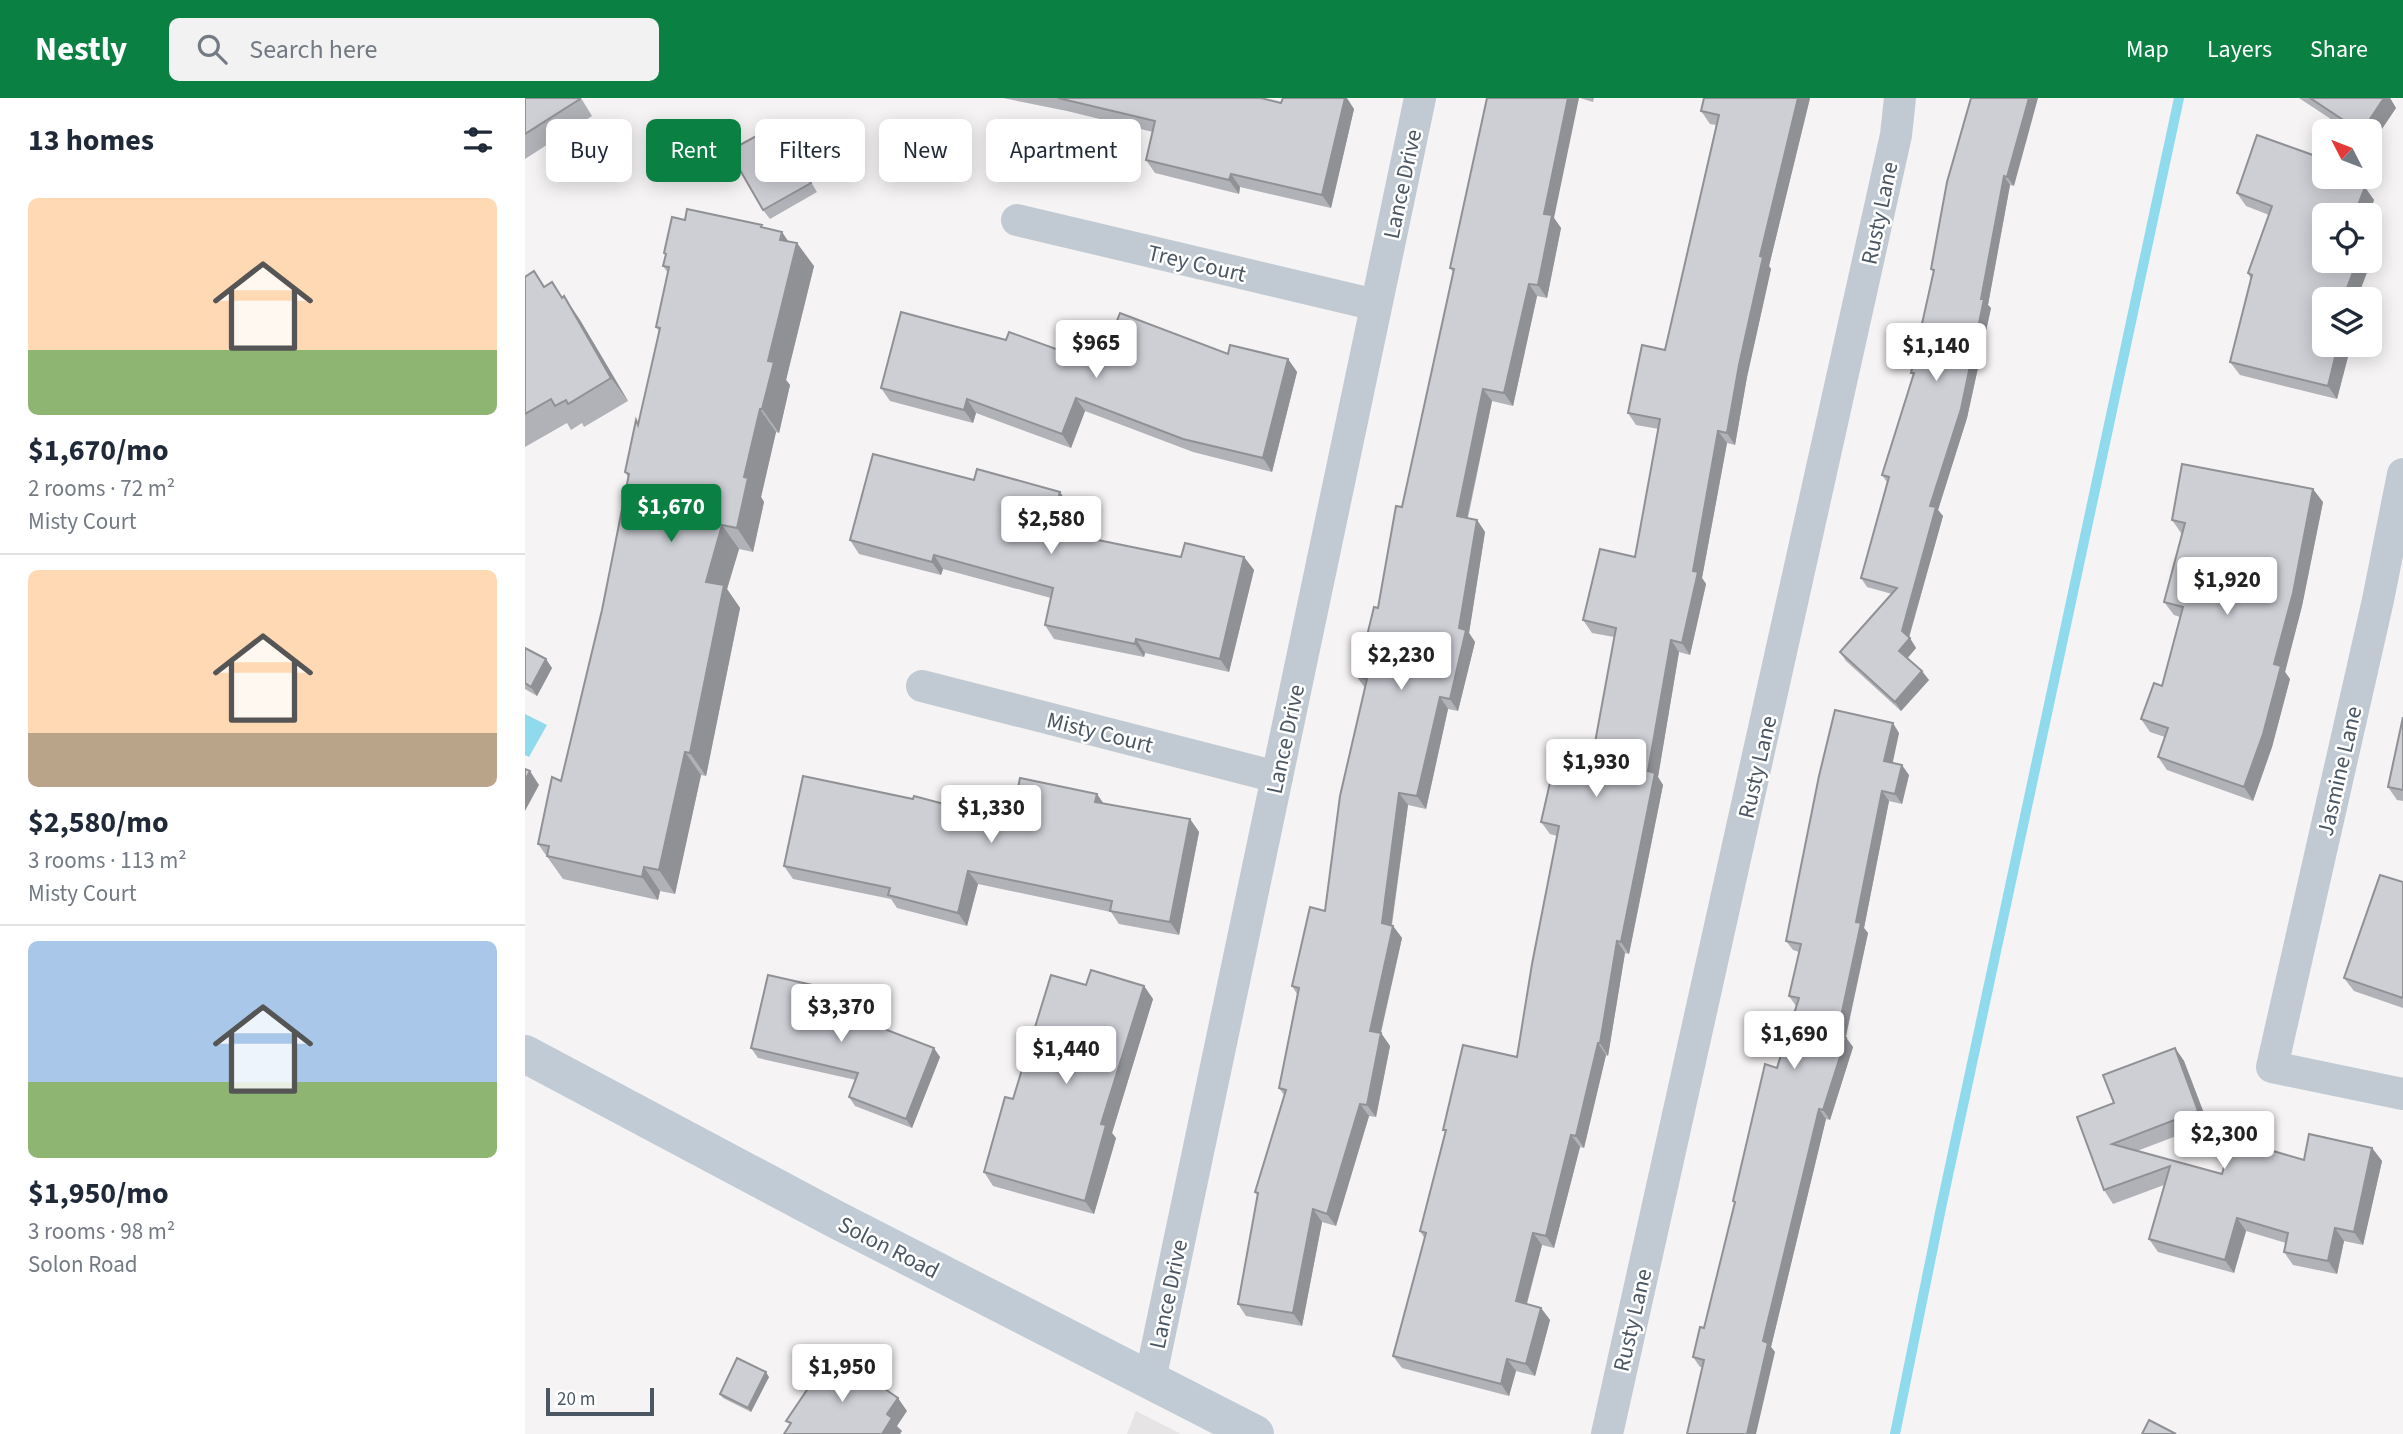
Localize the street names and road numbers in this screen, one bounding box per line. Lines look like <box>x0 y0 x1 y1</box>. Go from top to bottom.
street label: Lance Drive <box>1375 126 1430 242</box>
street label: Rusty Lane <box>1852 158 1907 268</box>
street label: Trey Court <box>1145 236 1249 291</box>
street label: Lance Drive <box>1258 681 1313 797</box>
street label: Misty Court <box>1043 703 1157 762</box>
street label: Jasmine Lane <box>2309 703 2370 839</box>
street label: Rusty Lane <box>1730 712 1785 822</box>
street label: Solon Road <box>832 1208 945 1287</box>
street label: Lance Drive <box>1141 1236 1196 1352</box>
street label: Rusty Lane <box>1605 1265 1660 1375</box>

